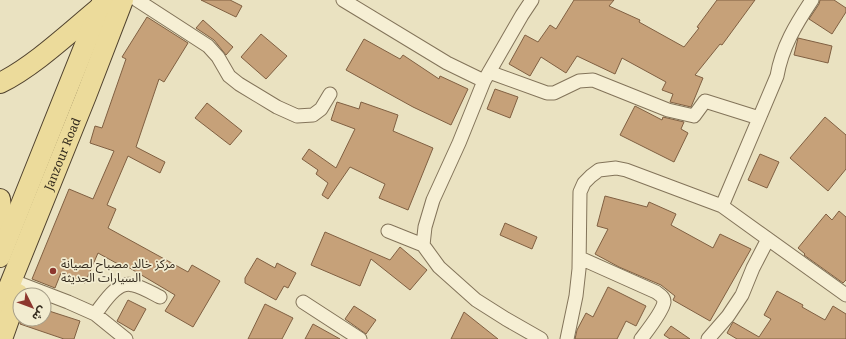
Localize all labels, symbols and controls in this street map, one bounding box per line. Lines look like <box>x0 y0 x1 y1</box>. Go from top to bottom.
street label: Janzour Road <box>39 114 85 194</box>
place label: مركز خالد مصباح لصيانة السيارات الحديثة <box>61 255 175 286</box>
marker: مركز خالد مصباح لصيانة السيارات الحديثة <box>48 266 58 276</box>
north arrow <box>12 287 52 327</box>
text: ش <box>29 303 50 325</box>

